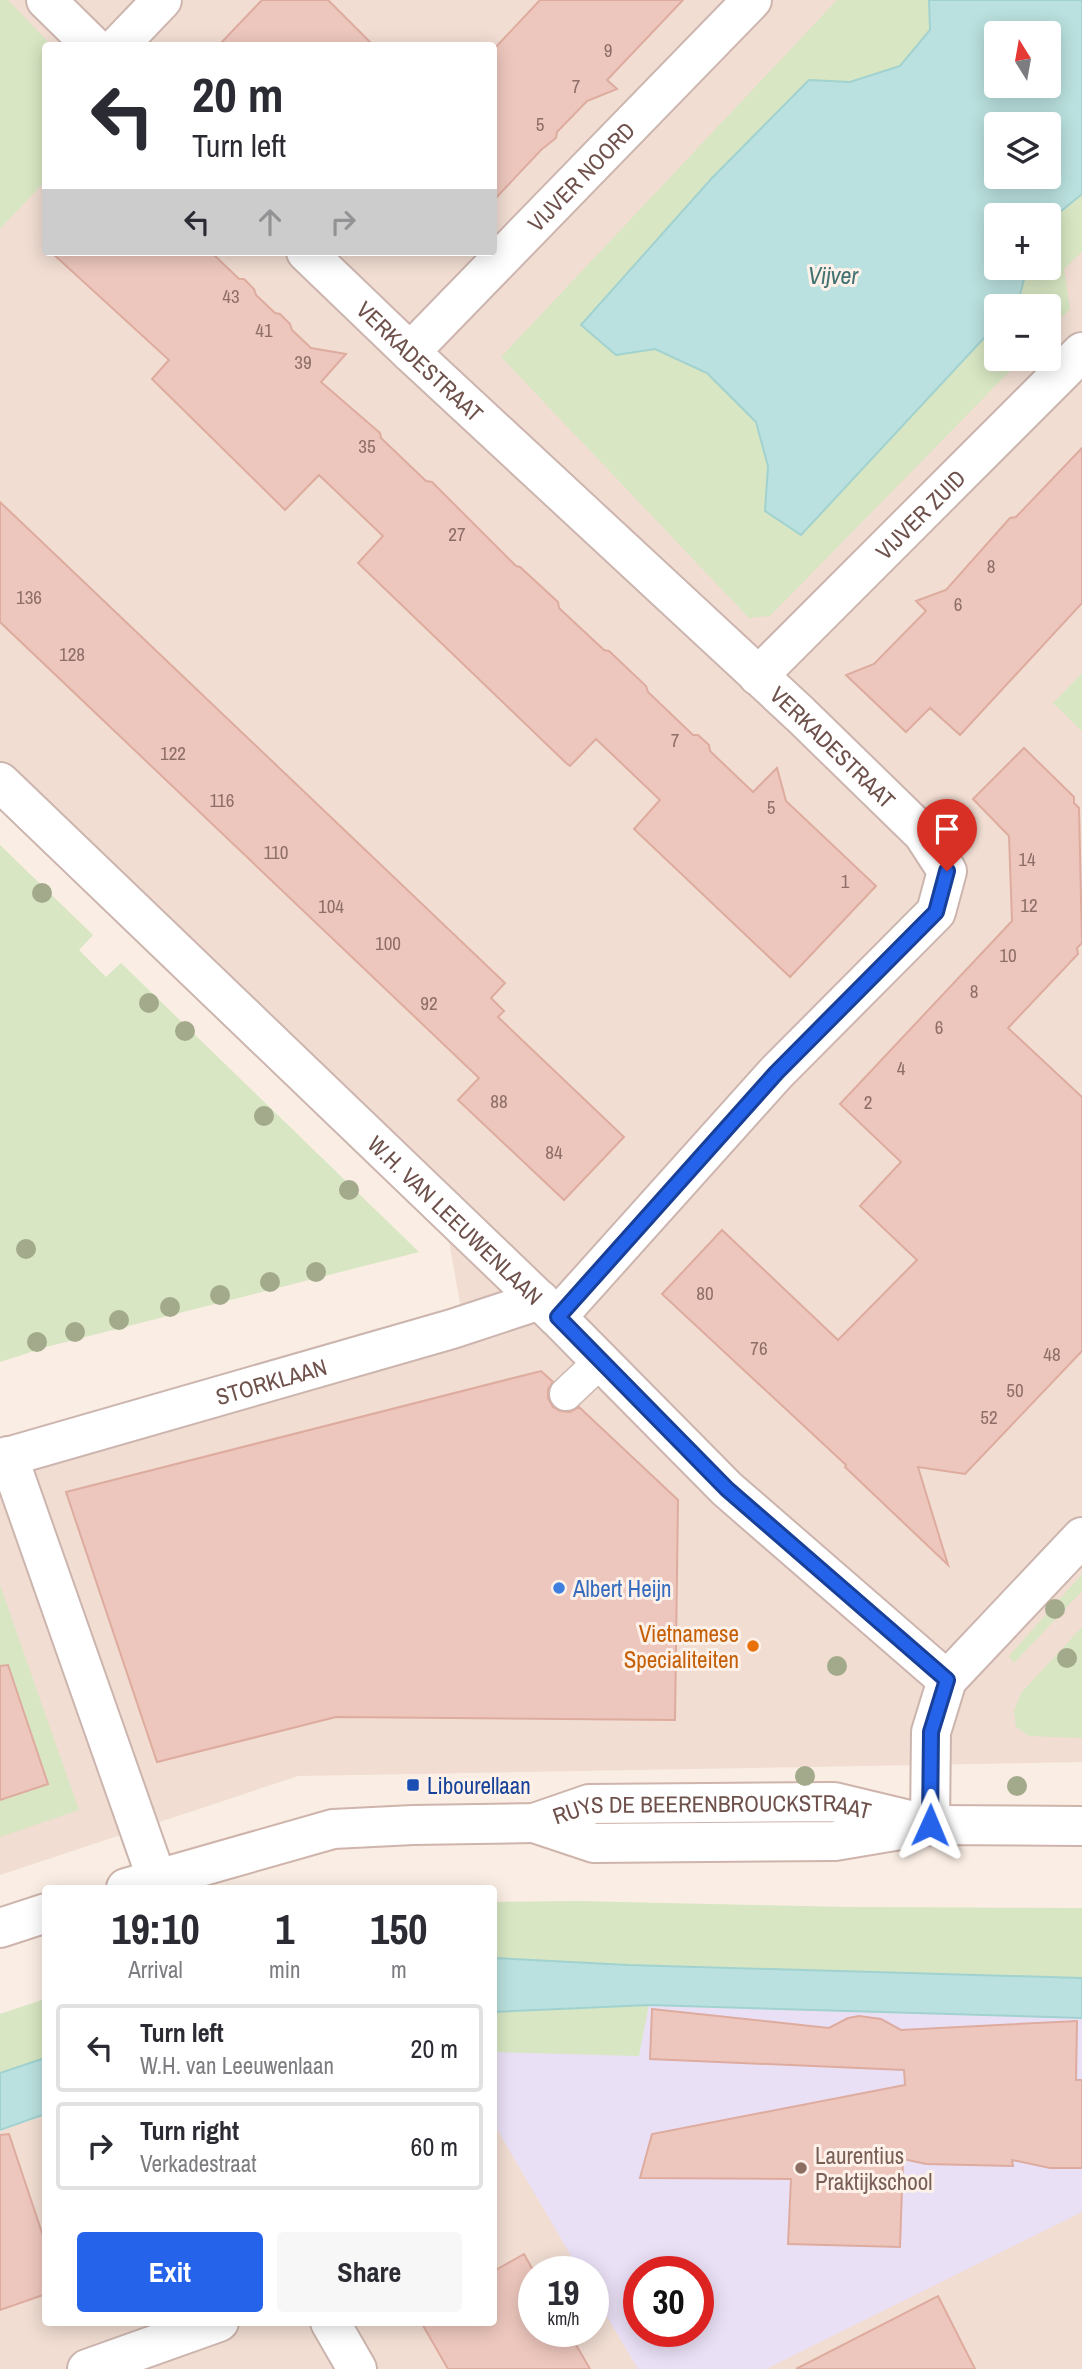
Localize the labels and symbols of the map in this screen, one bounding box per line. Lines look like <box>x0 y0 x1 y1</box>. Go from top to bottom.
north arrow <box>984 21 1060 98</box>
house number: 9 <box>604 37 612 63</box>
house number: 7 <box>572 73 581 99</box>
house number: 5 <box>536 111 545 137</box>
street label: VIJVER NOORD <box>520 115 641 238</box>
water label: Vijver <box>808 259 859 291</box>
house number: 43 <box>222 283 240 309</box>
street label: VERKADESTRAAT <box>350 294 491 429</box>
house number: 41 <box>255 317 273 343</box>
house number: 39 <box>294 349 312 375</box>
house number: 35 <box>358 433 376 459</box>
street label: VIJVER ZUID <box>868 462 972 566</box>
house number: 27 <box>448 521 466 547</box>
house number: 8 <box>987 553 995 579</box>
house number: 136 <box>16 584 42 610</box>
house number: 6 <box>954 591 962 617</box>
house number: 128 <box>59 641 85 667</box>
street label: VERKADESTRAAT <box>764 679 903 815</box>
house number: 7 <box>671 727 680 753</box>
house number: 122 <box>160 740 186 766</box>
house number: 116 <box>210 787 234 813</box>
house number: 5 <box>767 794 776 820</box>
pin <box>917 799 977 871</box>
house number: 110 <box>264 839 288 865</box>
house number: 14 <box>1018 846 1036 872</box>
house number: 1 <box>841 868 850 894</box>
house number: 12 <box>1020 892 1038 918</box>
house number: 104 <box>318 893 344 919</box>
house number: 100 <box>375 930 401 956</box>
house number: 10 <box>999 942 1017 968</box>
house number: 8 <box>970 978 978 1004</box>
house number: 92 <box>420 990 438 1016</box>
house number: 6 <box>935 1014 943 1040</box>
house number: 4 <box>897 1055 906 1081</box>
house number: 88 <box>490 1088 508 1114</box>
house number: 2 <box>864 1089 872 1115</box>
street label: W.H. VAN LEEUWENLAAN <box>362 1128 550 1311</box>
house number: 84 <box>545 1139 563 1165</box>
house number: 80 <box>696 1280 714 1306</box>
house number: 76 <box>750 1335 768 1361</box>
house number: 48 <box>1043 1341 1061 1367</box>
street label: STORKLAAN <box>212 1350 330 1412</box>
house number: 50 <box>1006 1377 1024 1403</box>
house number: 52 <box>980 1404 998 1430</box>
place label: Albert Heijn <box>572 1573 672 1604</box>
marker: Albert Heijn <box>551 1580 567 1596</box>
place label: Vietnamese Specialiteiten <box>624 1618 739 1675</box>
marker: Vietnamese Specialiteiten <box>745 1638 761 1654</box>
place label: Libourellaan <box>427 1770 531 1801</box>
marker: Libourellaan <box>405 1777 421 1793</box>
street label: RUYS DE BEERENBROUCKSTRAAT <box>548 1786 875 1831</box>
position arrow <box>893 1788 967 1862</box>
place label: Laurentius Praktijkschool <box>815 2140 932 2197</box>
marker: Laurentius Praktijkschool <box>793 2160 809 2176</box>
speed limit sign: 30 <box>623 2256 714 2347</box>

